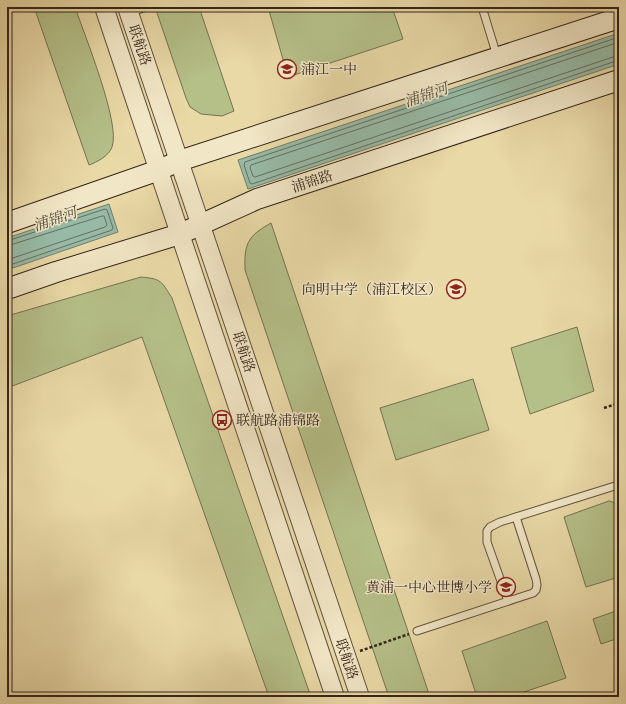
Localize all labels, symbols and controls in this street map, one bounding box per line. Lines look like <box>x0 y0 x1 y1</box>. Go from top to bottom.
street label: 联航路 <box>126 23 153 67</box>
school or university icon: 浦江一中 <box>276 58 298 80</box>
place label: 浦江一中 <box>301 62 357 77</box>
water label: 浦锦河 <box>402 79 453 111</box>
street label: 浦锦路 <box>290 168 334 195</box>
water label: 浦锦河 <box>31 203 82 235</box>
school or university icon: 向明中学（浦江校区） <box>445 278 467 300</box>
place label: 向明中学（浦江校区） <box>302 282 442 297</box>
street label: 联航路 <box>230 330 257 374</box>
bus stop icon: 联航路浦锦路 <box>211 409 233 431</box>
place label: 联航路浦锦路 <box>236 413 320 428</box>
school or university icon: 黄浦一中心世博小学 <box>495 576 517 598</box>
place label: 黄浦一中心世博小学 <box>366 580 492 595</box>
street label: 联航路 <box>333 637 360 681</box>

